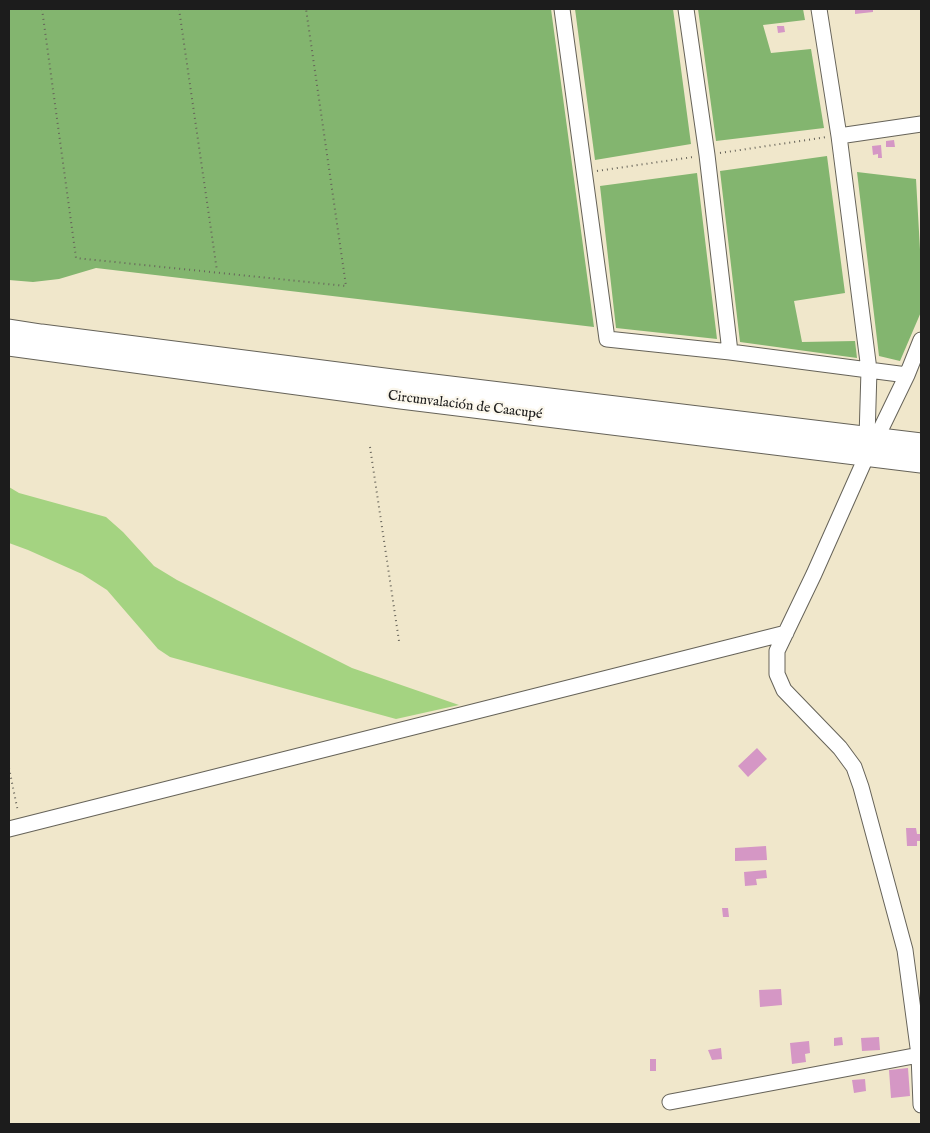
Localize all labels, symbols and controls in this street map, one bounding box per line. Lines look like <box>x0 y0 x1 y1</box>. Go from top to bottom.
street label: Circunvalación de Caacupé <box>387 388 543 424</box>

